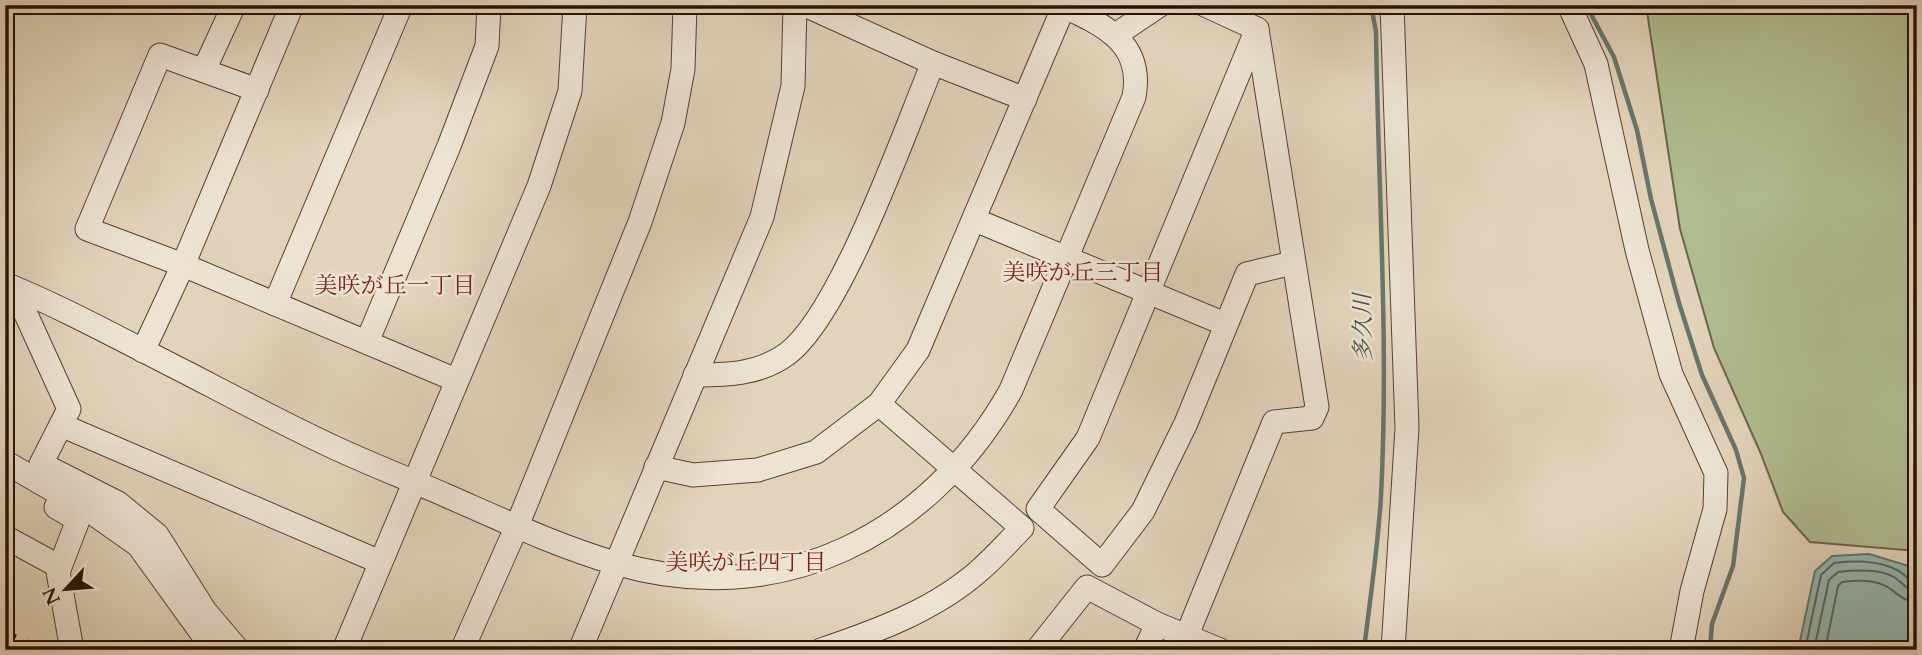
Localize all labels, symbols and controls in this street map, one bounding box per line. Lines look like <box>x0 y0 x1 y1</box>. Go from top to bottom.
district label: 美咲が丘三丁目 <box>1003 257 1164 288</box>
district label: 美咲が丘一丁目 <box>315 270 476 301</box>
water label: 多久川 <box>1347 290 1379 363</box>
district label: 美咲が丘四丁目 <box>666 547 827 578</box>
north arrow <box>32 554 102 624</box>
text: N <box>36 582 67 609</box>

